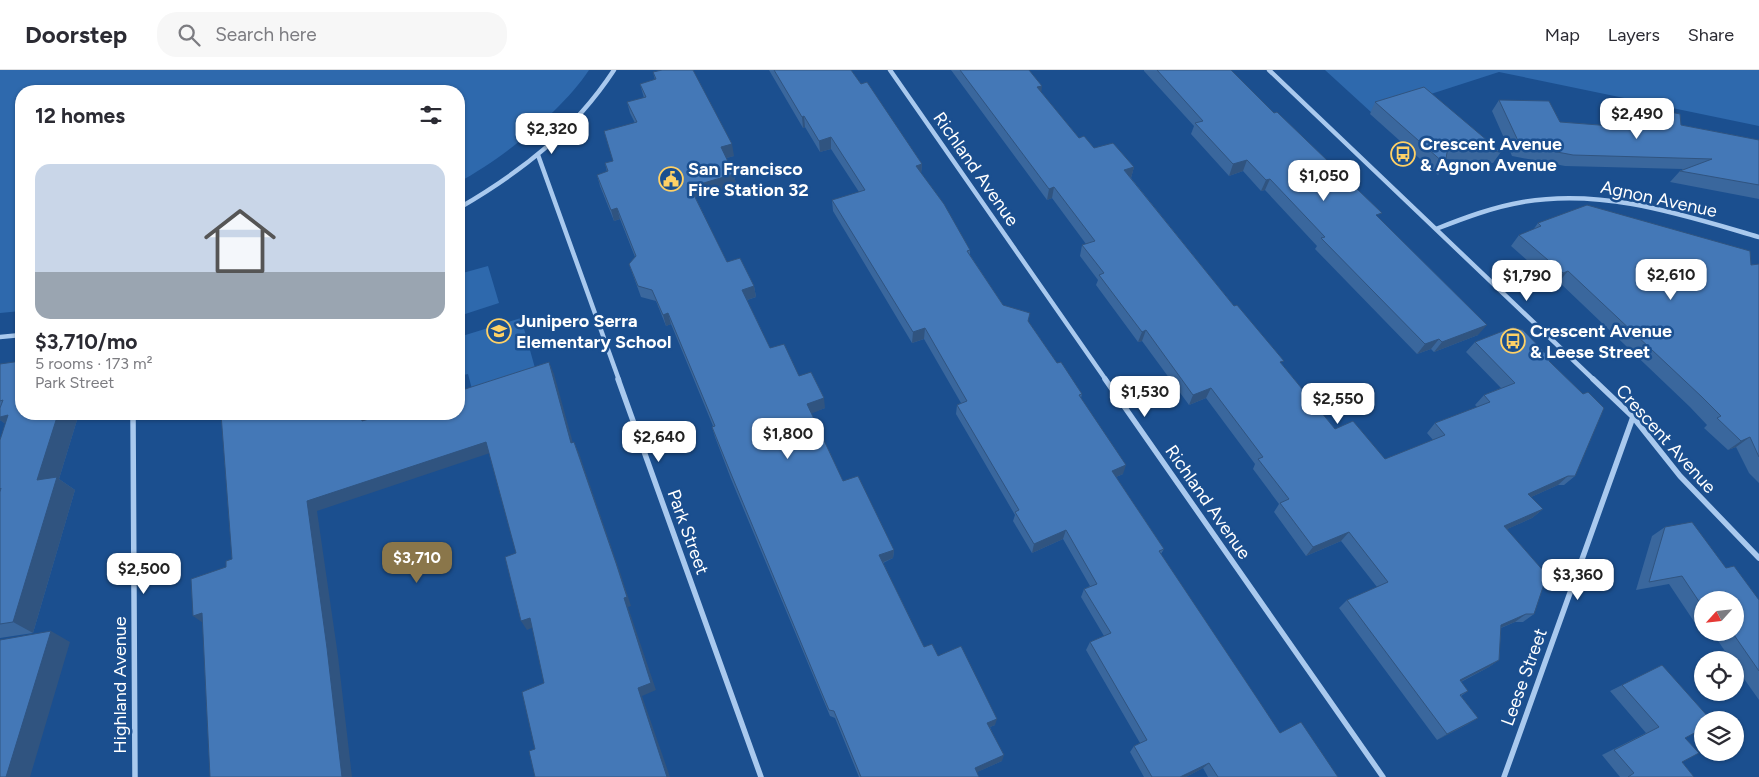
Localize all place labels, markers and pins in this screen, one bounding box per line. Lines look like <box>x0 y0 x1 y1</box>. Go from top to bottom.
pin: $2,490 <box>1596 98 1678 140</box>
pin: $2,320 <box>511 112 593 155</box>
place label: Crescent Avenue & Agnon Avenue <box>1420 133 1562 176</box>
bus stop icon: Crescent Avenue & Agnon Avenue <box>1390 141 1416 167</box>
place label: San Francisco Fire Station 32 <box>688 158 809 201</box>
pin: $1,050 <box>1283 160 1365 202</box>
public building icon: San Francisco Fire Station 32 <box>658 166 684 192</box>
pin: $2,610 <box>1630 258 1712 301</box>
pin: $1,790 <box>1486 260 1568 302</box>
place label: Junipero Serra Elementary School <box>516 310 671 353</box>
school or university icon: Junipero Serra Elementary School <box>486 318 512 344</box>
place label: Crescent Avenue & Leese Street <box>1530 320 1672 363</box>
bus stop icon: Crescent Avenue & Leese Street <box>1500 328 1526 354</box>
pin: $1,530 <box>1104 376 1186 418</box>
pin: $2,550 <box>1297 382 1379 425</box>
pin: $1,800 <box>747 418 829 460</box>
pin: $2,640 <box>618 420 700 463</box>
pin: $3,710 <box>376 542 458 584</box>
pin: $2,500 <box>103 552 185 595</box>
pin: $3,360 <box>1537 558 1619 601</box>

